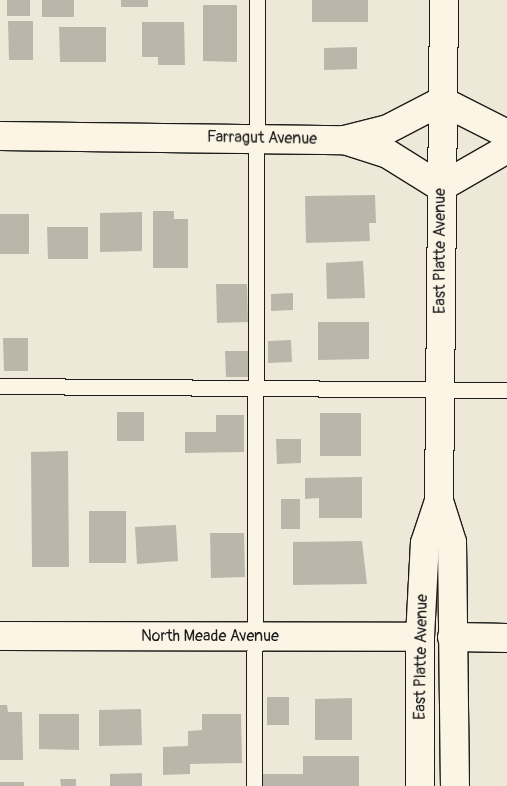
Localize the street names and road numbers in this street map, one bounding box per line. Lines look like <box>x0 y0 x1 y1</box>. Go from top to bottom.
street label: Farragut Avenue <box>207 127 317 149</box>
street label: East Platte Avenue <box>430 188 450 314</box>
street label: East Platte Avenue <box>410 594 432 720</box>
street label: North Meade Avenue <box>141 626 279 646</box>

